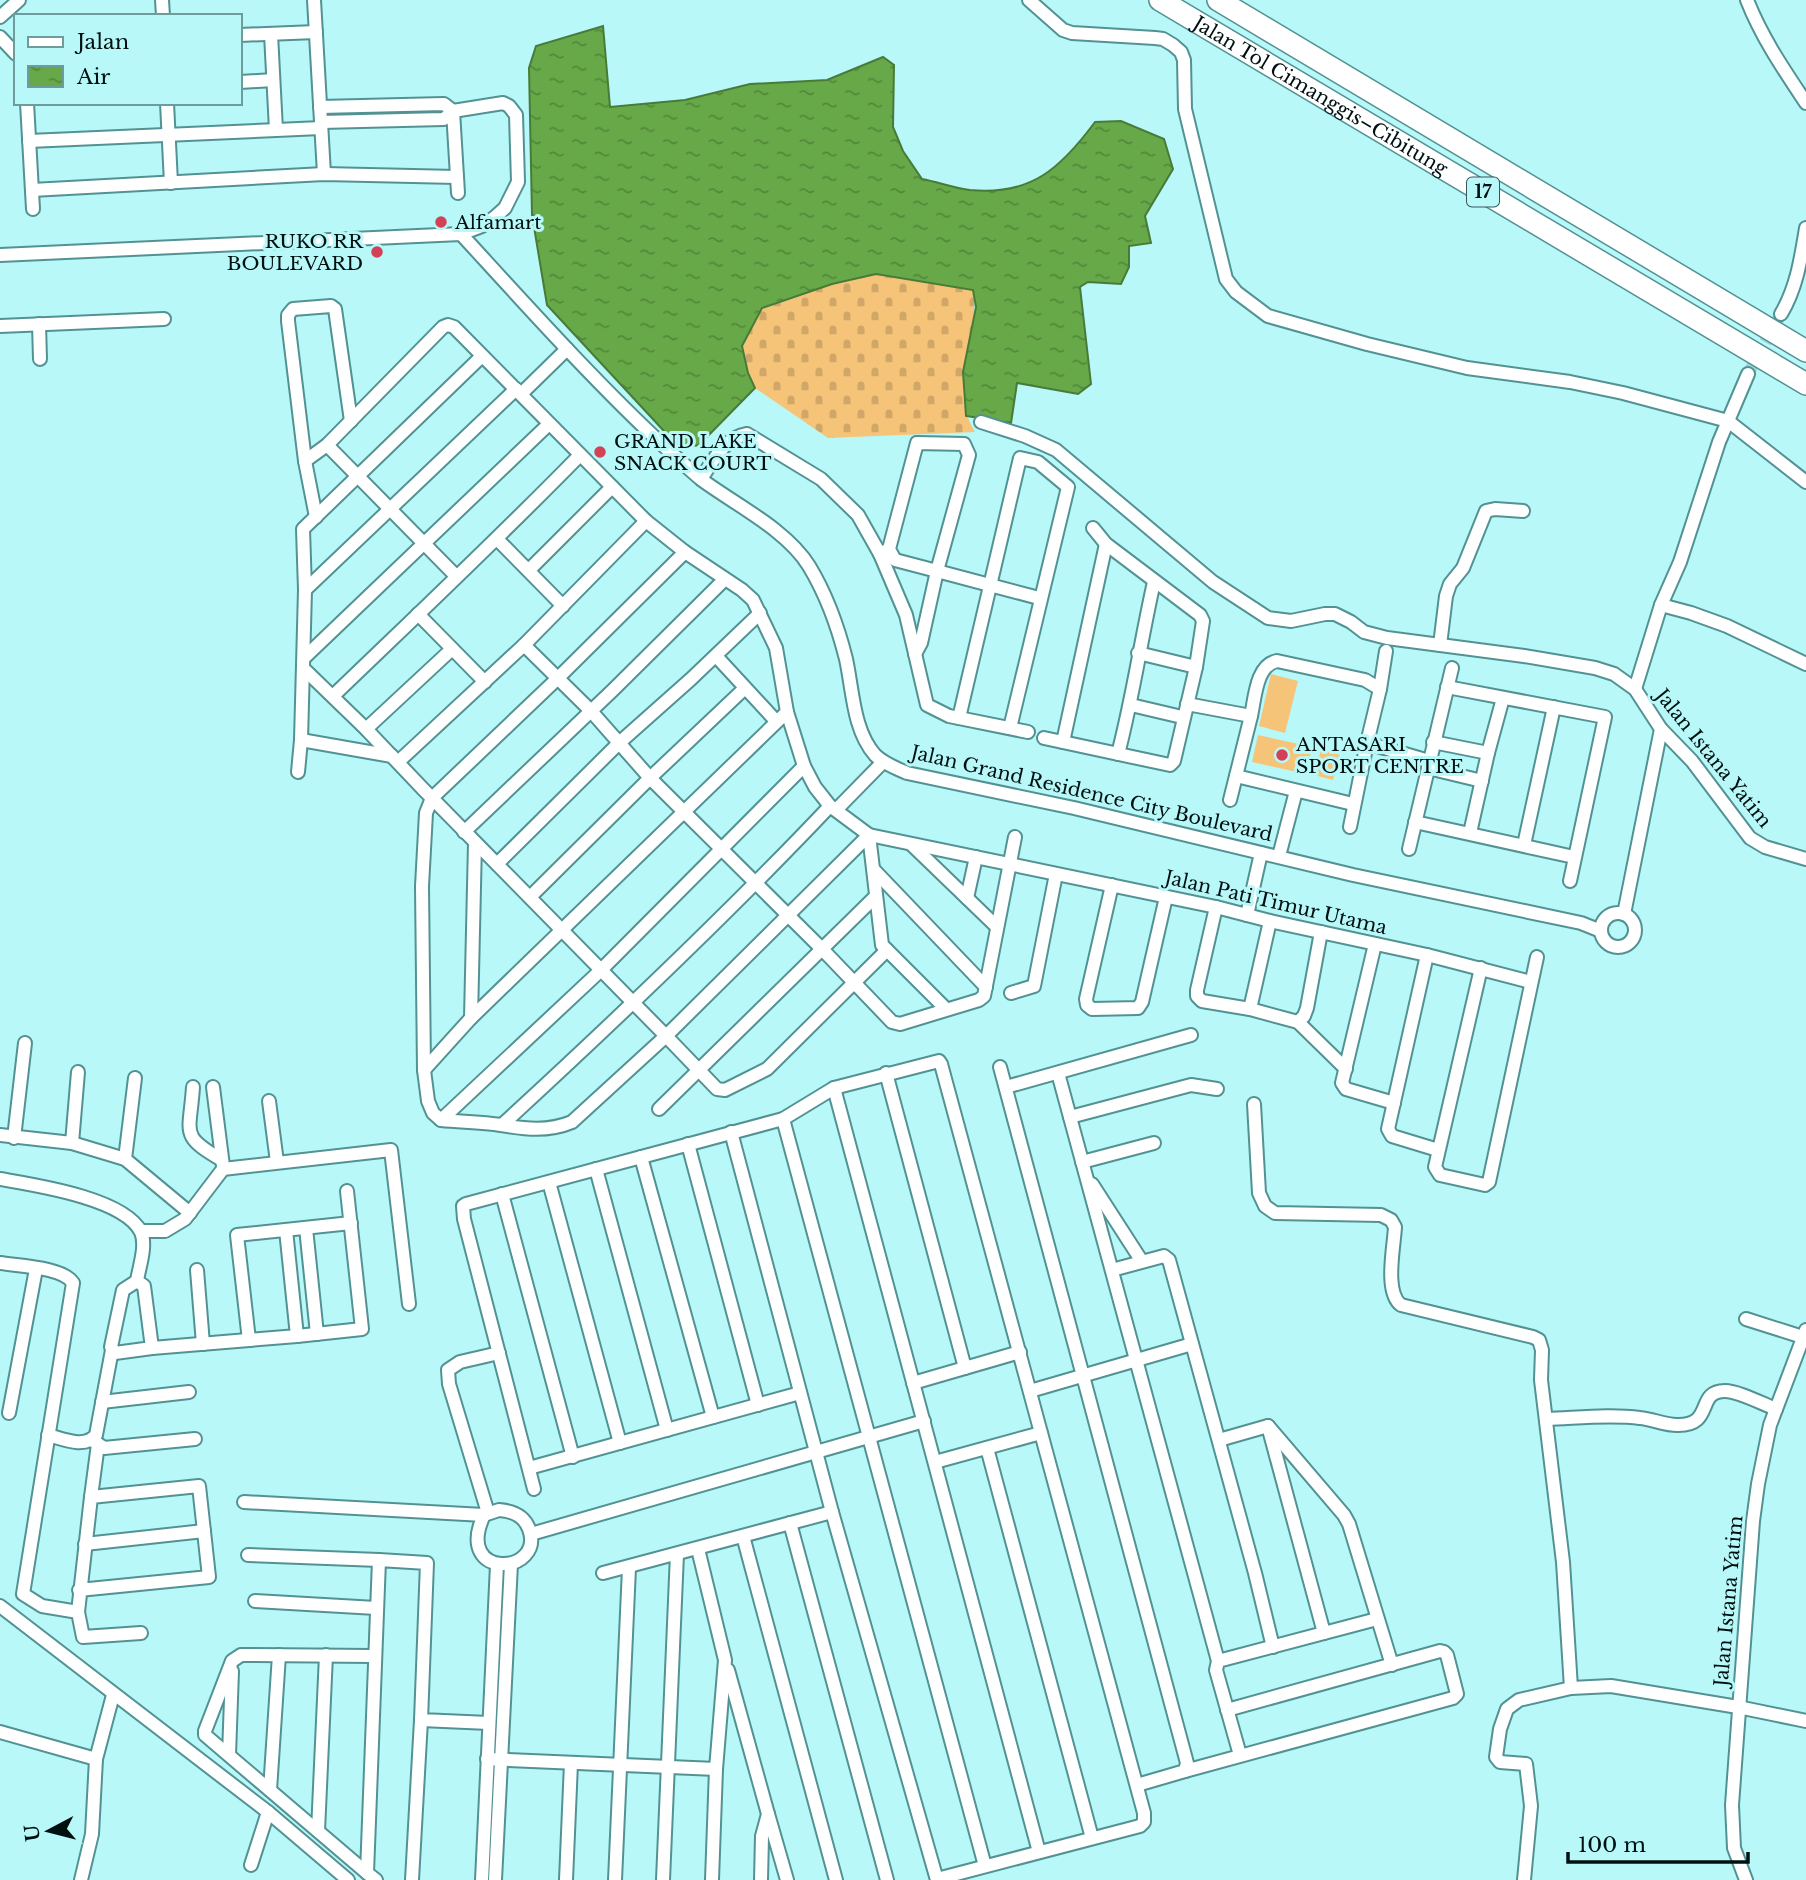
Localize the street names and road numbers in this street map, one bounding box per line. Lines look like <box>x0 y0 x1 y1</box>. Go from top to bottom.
street label: Jalan Tol Cimanggis–Cibitung <box>1187 10 1452 181</box>
road number: 17 <box>1467 177 1499 206</box>
street label: Jalan Istana Yatim <box>1649 682 1777 832</box>
street label: Jalan Grand Residence City Boulevard <box>906 740 1275 846</box>
street label: Jalan Pati Timur Utama <box>1160 865 1390 939</box>
street label: Jalan Istana Yatim <box>1709 1515 1747 1690</box>

